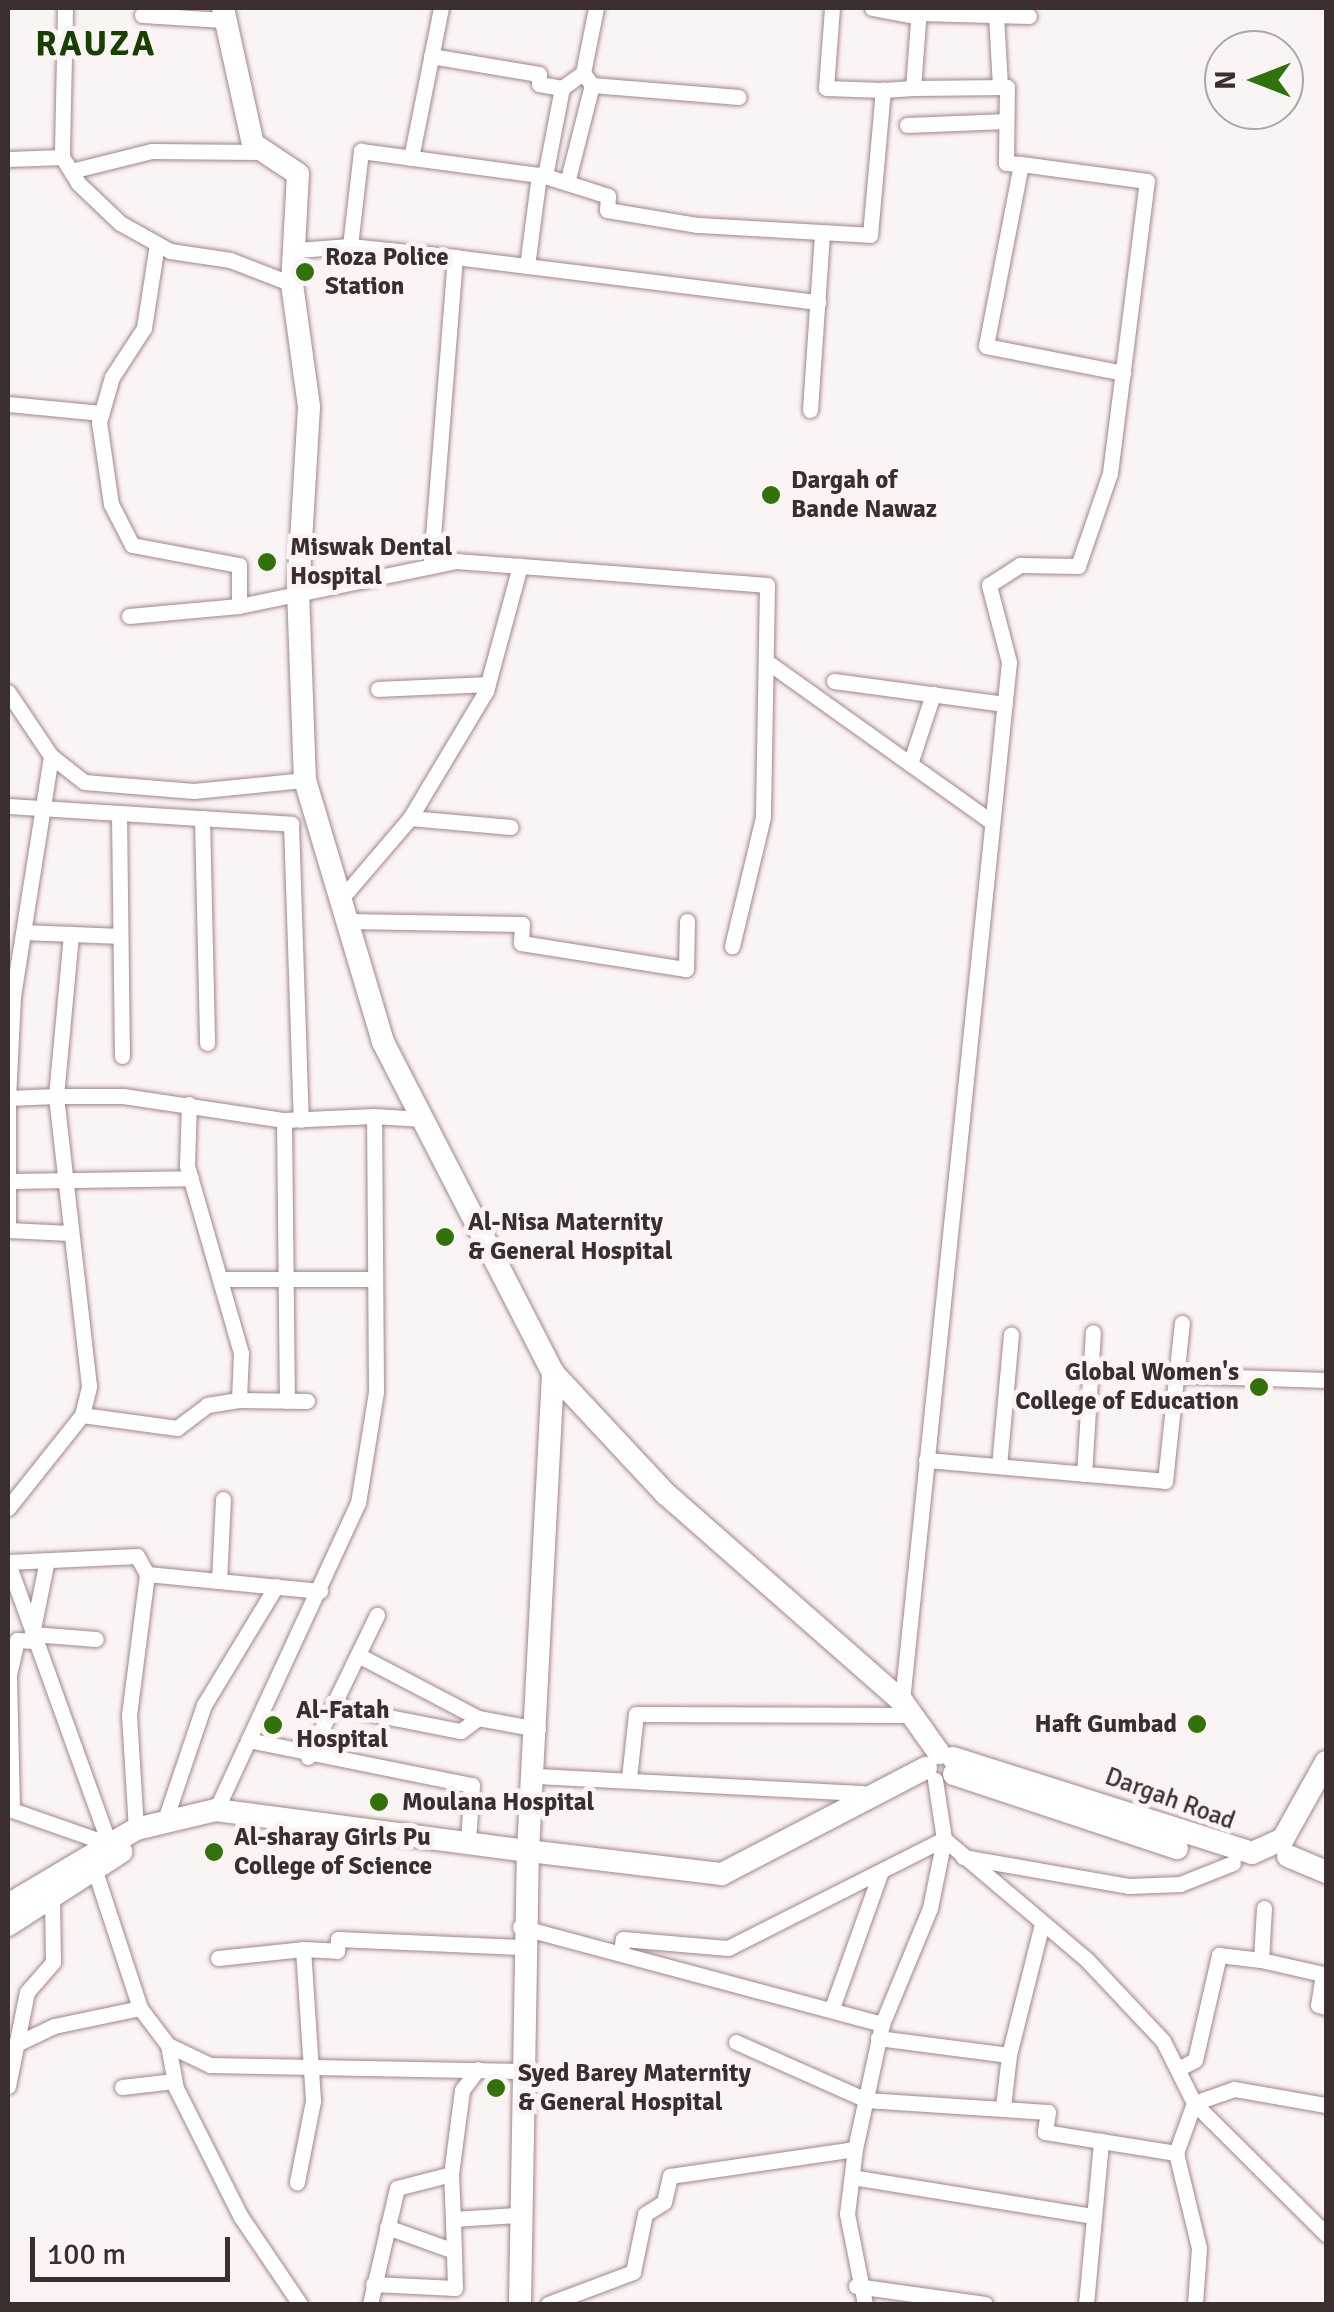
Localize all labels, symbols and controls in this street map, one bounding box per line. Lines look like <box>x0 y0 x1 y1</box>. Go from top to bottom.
district label: RAUZA <box>35 23 157 65</box>
north arrow <box>1204 30 1304 130</box>
text: N <box>1209 70 1243 90</box>
place label: Roza Police Station <box>325 243 449 302</box>
marker: Roza Police Station <box>294 261 316 283</box>
place label: Dargah of Bande Nawaz <box>791 466 937 525</box>
marker: Dargah of Bande Nawaz <box>760 484 782 506</box>
place label: Miswak Dental Hospital <box>290 533 452 592</box>
marker: Miswak Dental Hospital <box>254 549 280 575</box>
place label: Al-Nisa Maternity & General Hospital <box>468 1208 673 1267</box>
marker: Al-Nisa Maternity & General Hospital <box>432 1224 458 1250</box>
place label: Global Women's College of Education <box>1015 1358 1239 1417</box>
marker: Global Women's College of Education <box>1248 1376 1270 1398</box>
place label: Al-Fatah Hospital <box>296 1696 389 1755</box>
place label: Haft Gumbad <box>1035 1709 1177 1739</box>
marker: Al-Fatah Hospital <box>260 1712 286 1738</box>
marker: Haft Gumbad <box>1186 1713 1208 1735</box>
street label: Dargah Road <box>1101 1762 1239 1836</box>
place label: Moulana Hospital <box>402 1787 594 1817</box>
marker: Moulana Hospital <box>366 1789 392 1815</box>
place label: Al-sharay Girls Pu College of Science <box>234 1823 432 1882</box>
marker: Al-sharay Girls Pu College of Science <box>203 1841 225 1863</box>
place label: Syed Barey Maternity & General Hospital <box>518 2059 751 2118</box>
marker: Syed Barey Maternity & General Hospital <box>483 2075 509 2101</box>
scale bar <box>35 2217 235 2279</box>
text: 100 m <box>47 2236 126 2273</box>

